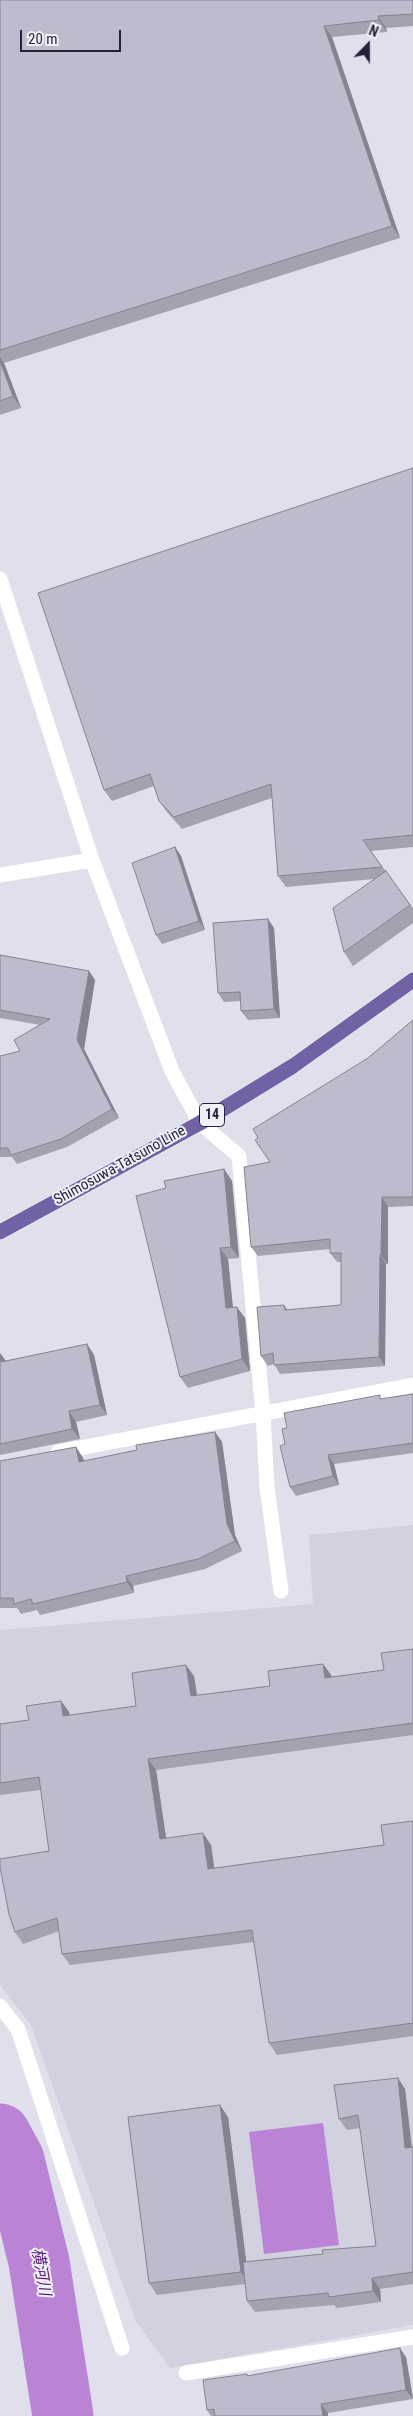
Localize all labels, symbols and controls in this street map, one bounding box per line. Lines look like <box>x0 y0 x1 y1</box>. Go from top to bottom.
scale bar <box>22 20 124 52</box>
north arrow <box>343 20 393 70</box>
text: N <box>367 22 381 40</box>
text: 20 m <box>28 30 58 48</box>
road number: 14 <box>200 1104 224 1126</box>
street label: Shimosuwa-Tatsuno Line <box>51 1122 189 1210</box>
water label: 横河川 <box>26 2247 54 2297</box>

